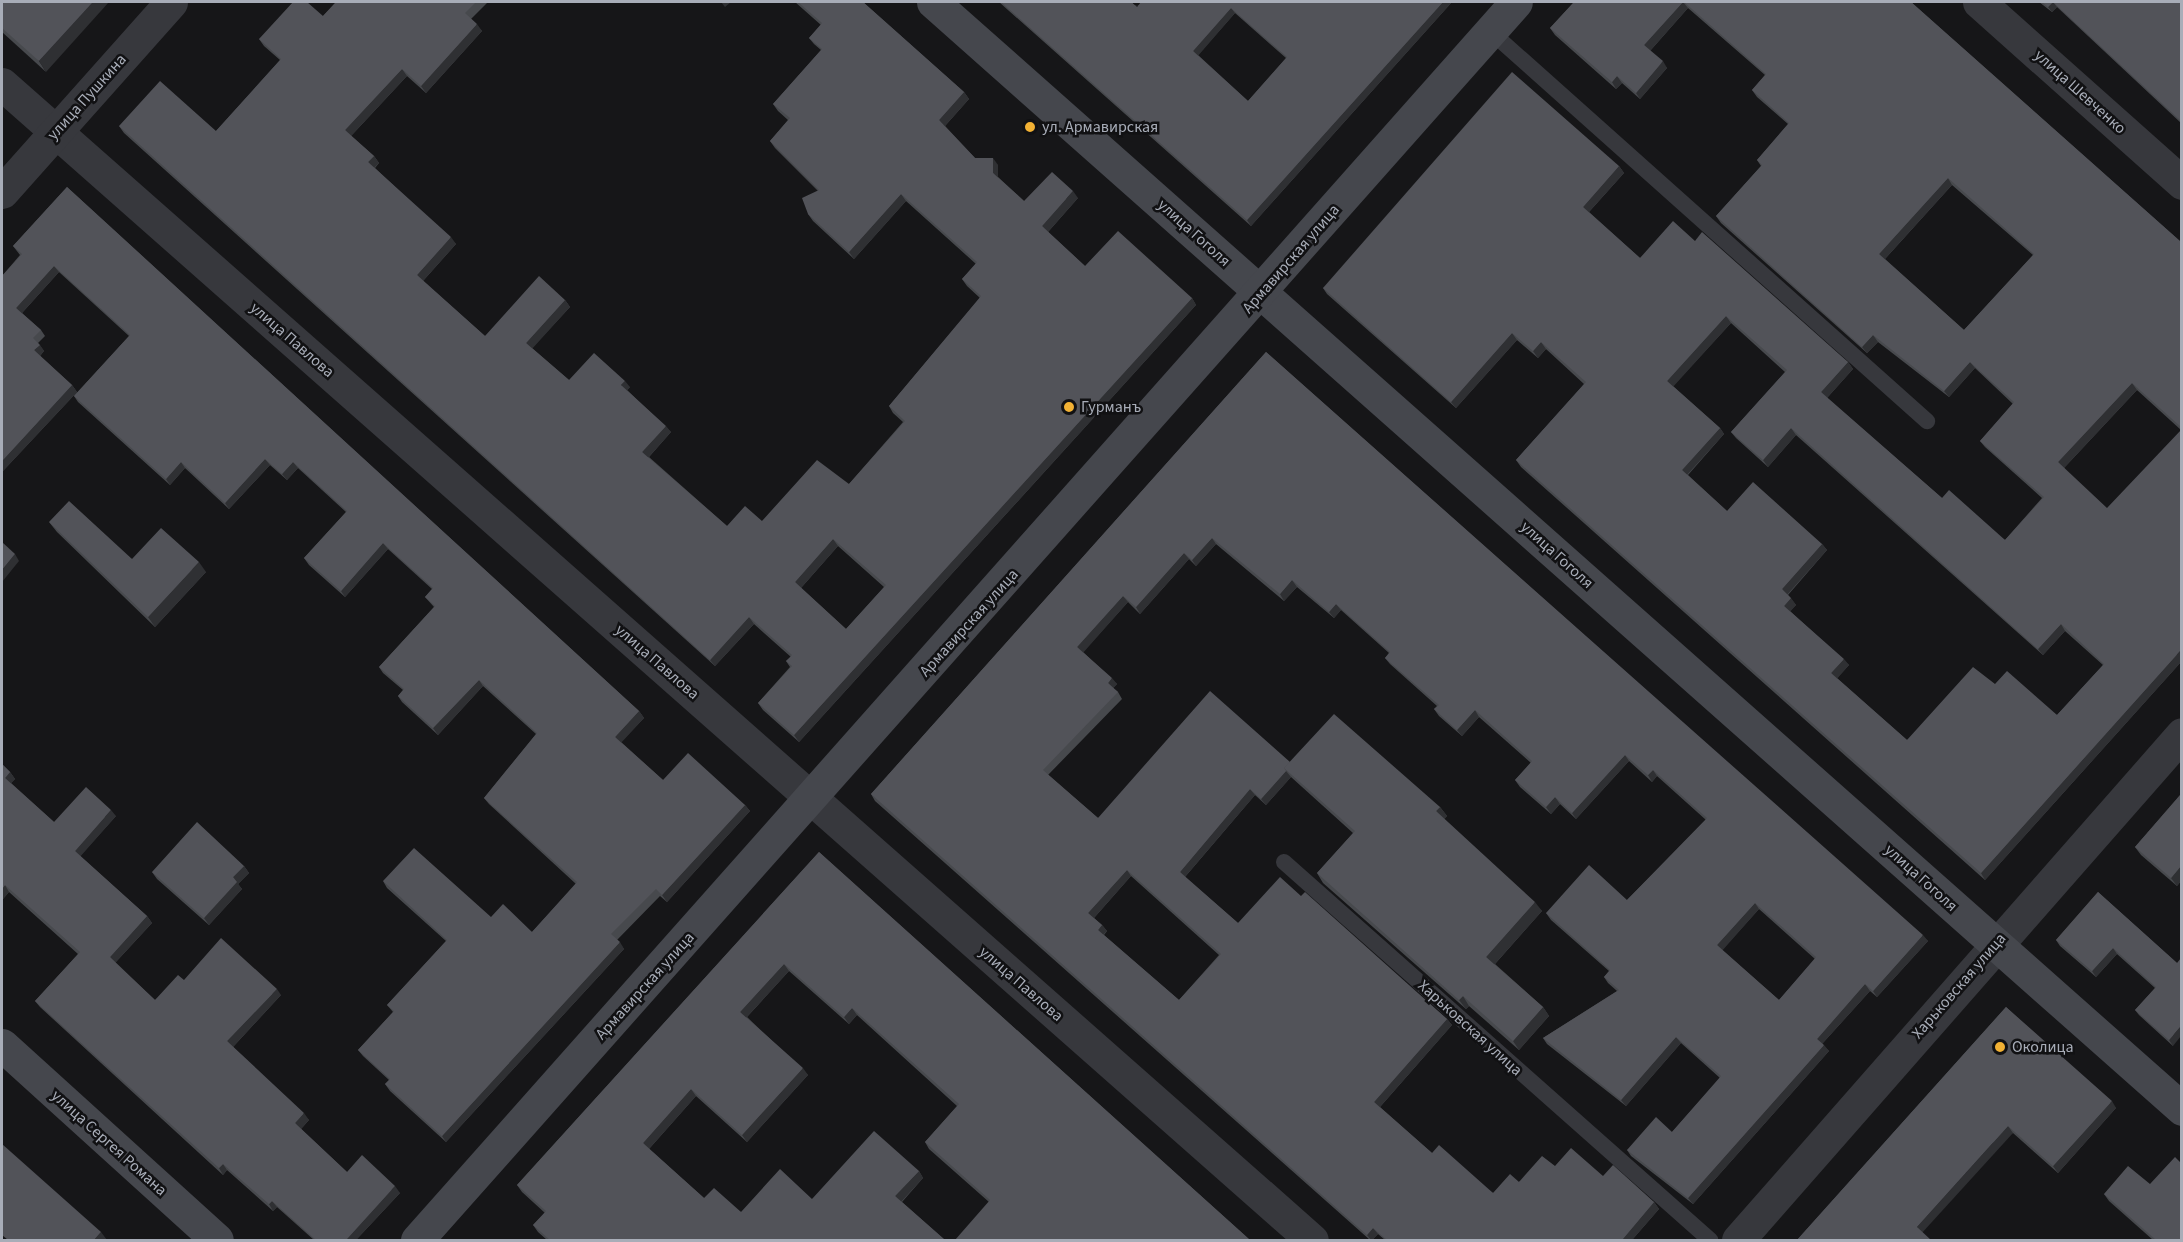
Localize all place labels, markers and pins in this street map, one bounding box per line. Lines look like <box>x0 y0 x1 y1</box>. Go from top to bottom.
place label: ул. Армавирская <box>1042 117 1158 137</box>
marker: ул. Армавирская <box>1023 120 1037 134</box>
place label: Гурманъ <box>1081 397 1141 417</box>
marker: Гурманъ <box>1062 400 1076 414</box>
place label: Околица <box>2012 1037 2074 1057</box>
marker: Околица <box>1993 1040 2007 1054</box>

